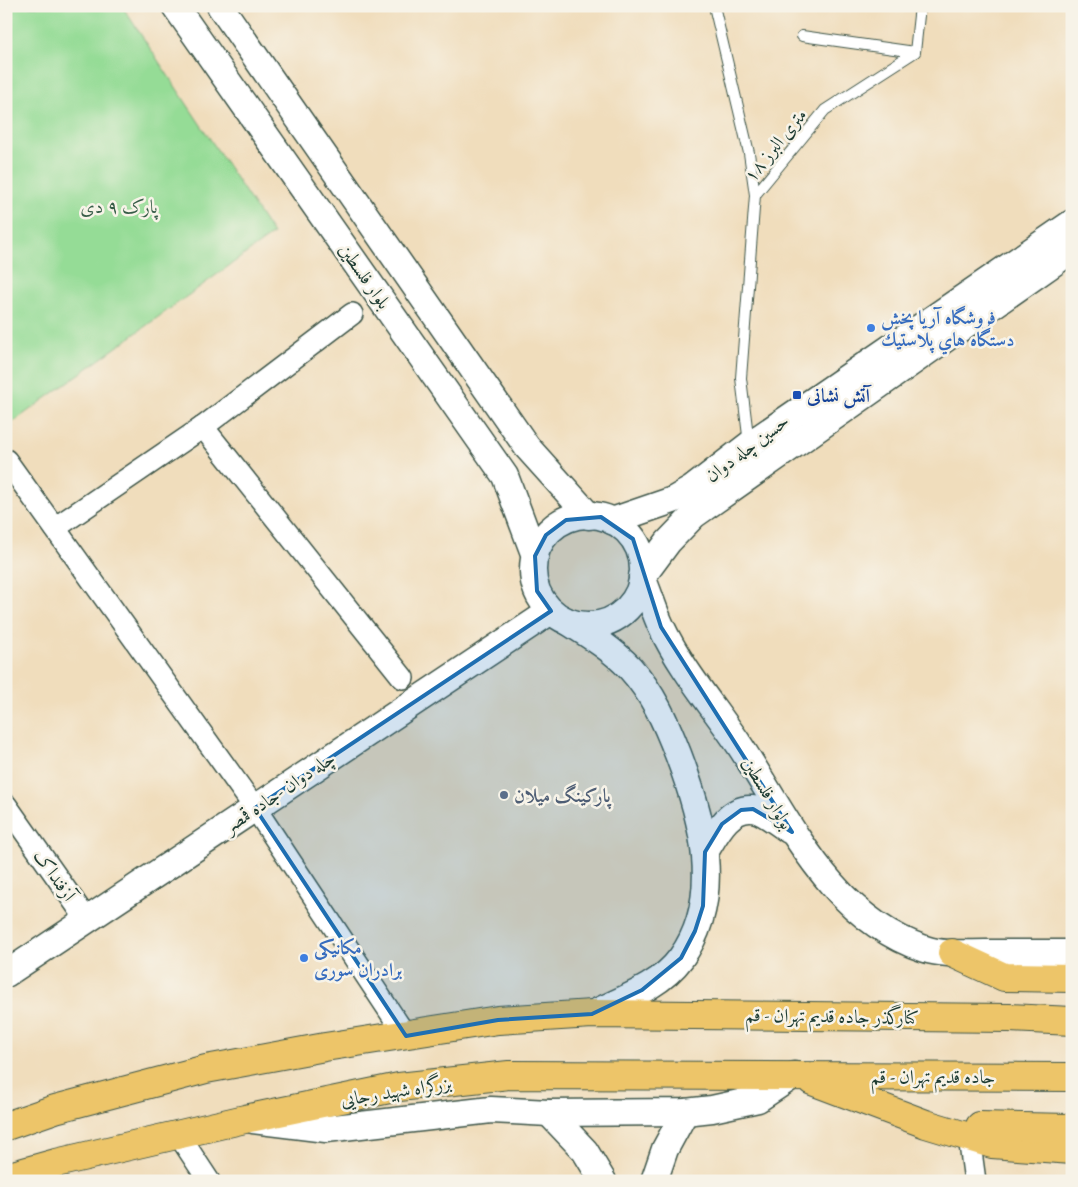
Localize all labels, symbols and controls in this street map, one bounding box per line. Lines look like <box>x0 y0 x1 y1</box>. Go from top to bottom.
street label: ۱۸ متری البرز <box>738 103 812 187</box>
park label: پارک ۹ دی <box>80 194 159 220</box>
street label: بلوار فلسطین <box>333 238 397 314</box>
place label: فروشگاه آريا پخش دستگاه هاي پلاستيك <box>881 305 1014 355</box>
marker: فروشگاه آريا پخش دستگاه هاي پلاستيك <box>865 322 877 334</box>
place label: آتش نشانی <box>806 383 873 409</box>
marker: آتش نشانی <box>791 389 803 401</box>
street label: حسین چله دوان <box>700 408 795 489</box>
street label: چله دوان -جاده قمصر <box>217 745 340 841</box>
street label: بولوار فلسطین <box>737 752 799 834</box>
place label: پارکینگ میلان <box>514 783 612 810</box>
marker: پارکینگ میلان <box>498 789 510 801</box>
street label: آزفنداک <box>28 844 83 907</box>
place label: مکانیکی برادران سوری <box>314 935 403 982</box>
marker: مکانیکی برادران سوری <box>298 952 310 964</box>
street label: کنارگذر جاده قدیم تهران - قم <box>745 1001 919 1036</box>
street label: جاده قدیم تهران - قم <box>871 1064 995 1095</box>
street label: بزرگراه شهید رجایی <box>339 1070 454 1113</box>

